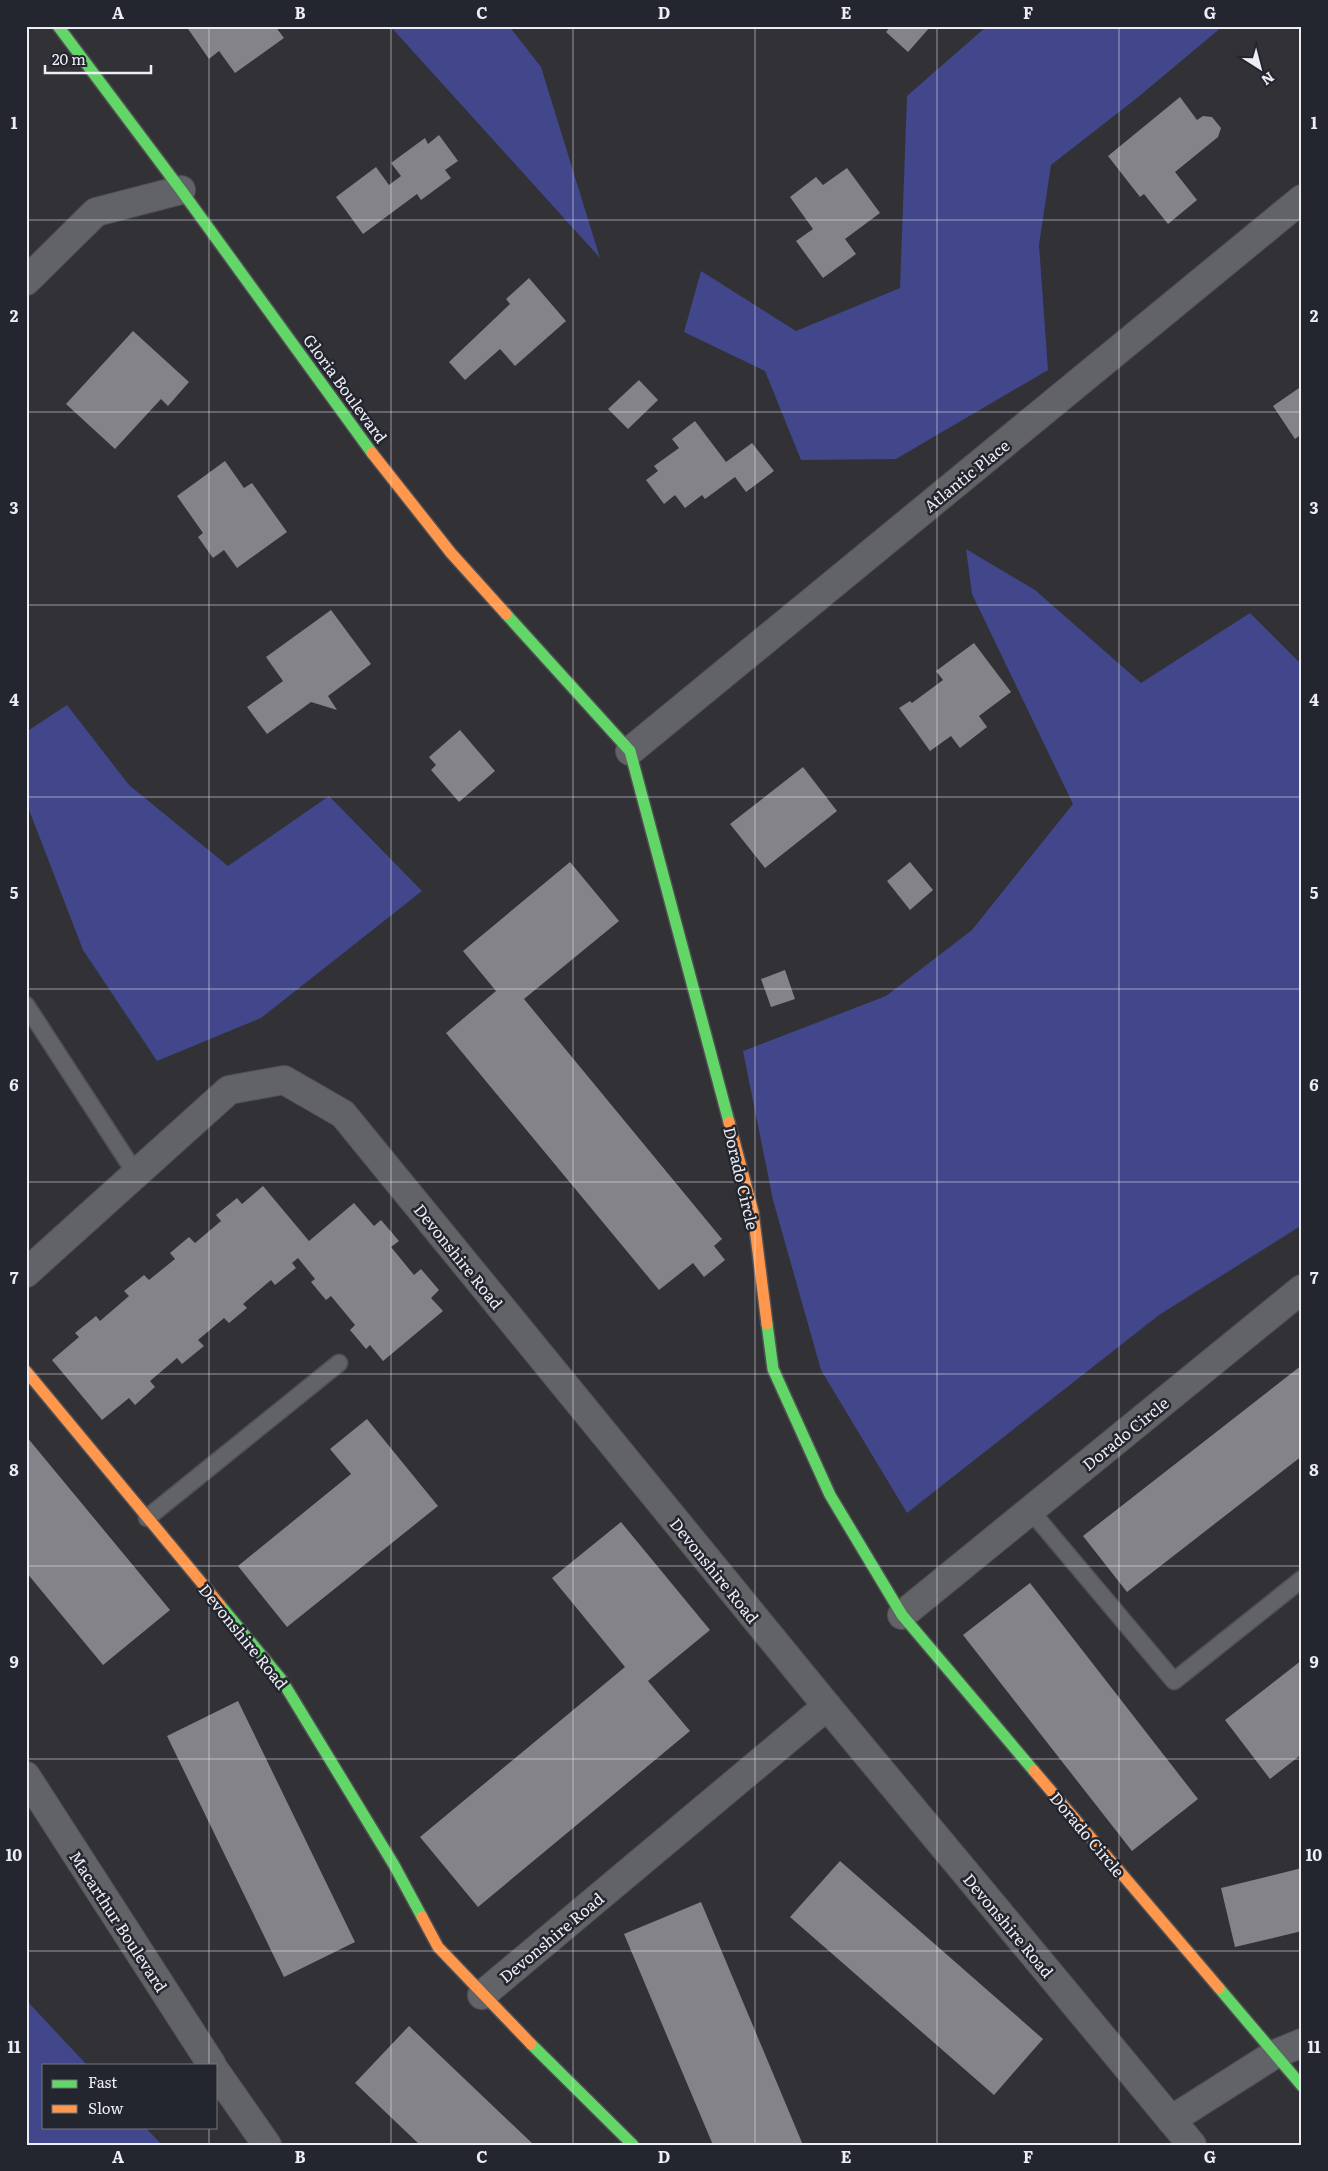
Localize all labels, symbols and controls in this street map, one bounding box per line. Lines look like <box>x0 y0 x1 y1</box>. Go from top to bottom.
text: A <box>112 0 124 24</box>
text: B <box>294 0 306 24</box>
text: C <box>476 0 488 24</box>
text: D <box>658 0 670 24</box>
text: E <box>841 0 852 24</box>
text: F <box>1023 0 1033 24</box>
text: G <box>1204 0 1216 24</box>
scale bar <box>45 42 151 74</box>
north arrow <box>1236 42 1286 92</box>
text: 20 m <box>52 47 86 70</box>
text: N <box>1257 68 1279 91</box>
text: 1 <box>11 110 18 134</box>
text: 1 <box>1311 110 1318 134</box>
text: 2 <box>10 303 19 327</box>
text: 2 <box>1310 303 1319 327</box>
street label: Gloria Boulevard <box>298 329 394 448</box>
street label: Atlantic Place <box>918 433 1014 517</box>
text: 3 <box>10 495 19 519</box>
text: 3 <box>1310 495 1319 519</box>
text: 4 <box>9 687 19 711</box>
text: 4 <box>1309 687 1319 711</box>
text: 5 <box>10 880 19 904</box>
text: 5 <box>1310 880 1319 904</box>
text: 6 <box>9 1072 19 1096</box>
text: 6 <box>1309 1072 1319 1096</box>
street label: Dorado Circle <box>718 1124 766 1232</box>
street label: Devonshire Road <box>409 1198 509 1314</box>
text: 7 <box>10 1265 19 1289</box>
text: 7 <box>1310 1265 1319 1289</box>
street label: Dorado Circle <box>1077 1391 1173 1475</box>
text: 8 <box>9 1457 19 1481</box>
text: 8 <box>1309 1457 1319 1481</box>
street label: Devonshire Road <box>665 1512 765 1628</box>
street label: Devonshire Road <box>194 1578 294 1694</box>
text: 9 <box>9 1649 19 1673</box>
text: 9 <box>1309 1649 1319 1673</box>
street label: Dorado Circle <box>1045 1786 1131 1882</box>
text: 10 <box>6 1842 22 1866</box>
text: 10 <box>1306 1842 1322 1866</box>
street label: Macarthur Boulevard <box>64 1846 174 1996</box>
street label: Devonshire Road <box>958 1868 1060 1983</box>
street label: Devonshire Road <box>494 1886 609 1988</box>
text: 11 <box>7 2034 21 2058</box>
text: 11 <box>1307 2034 1321 2058</box>
legend <box>42 2064 218 2128</box>
text: Fast <box>88 2070 117 2093</box>
text: Slow <box>88 2096 123 2119</box>
text: A <box>112 2144 124 2168</box>
text: B <box>294 2144 306 2168</box>
text: C <box>476 2144 488 2168</box>
text: D <box>658 2144 670 2168</box>
text: E <box>841 2144 852 2168</box>
text: F <box>1023 2144 1033 2168</box>
text: G <box>1204 2144 1216 2168</box>

